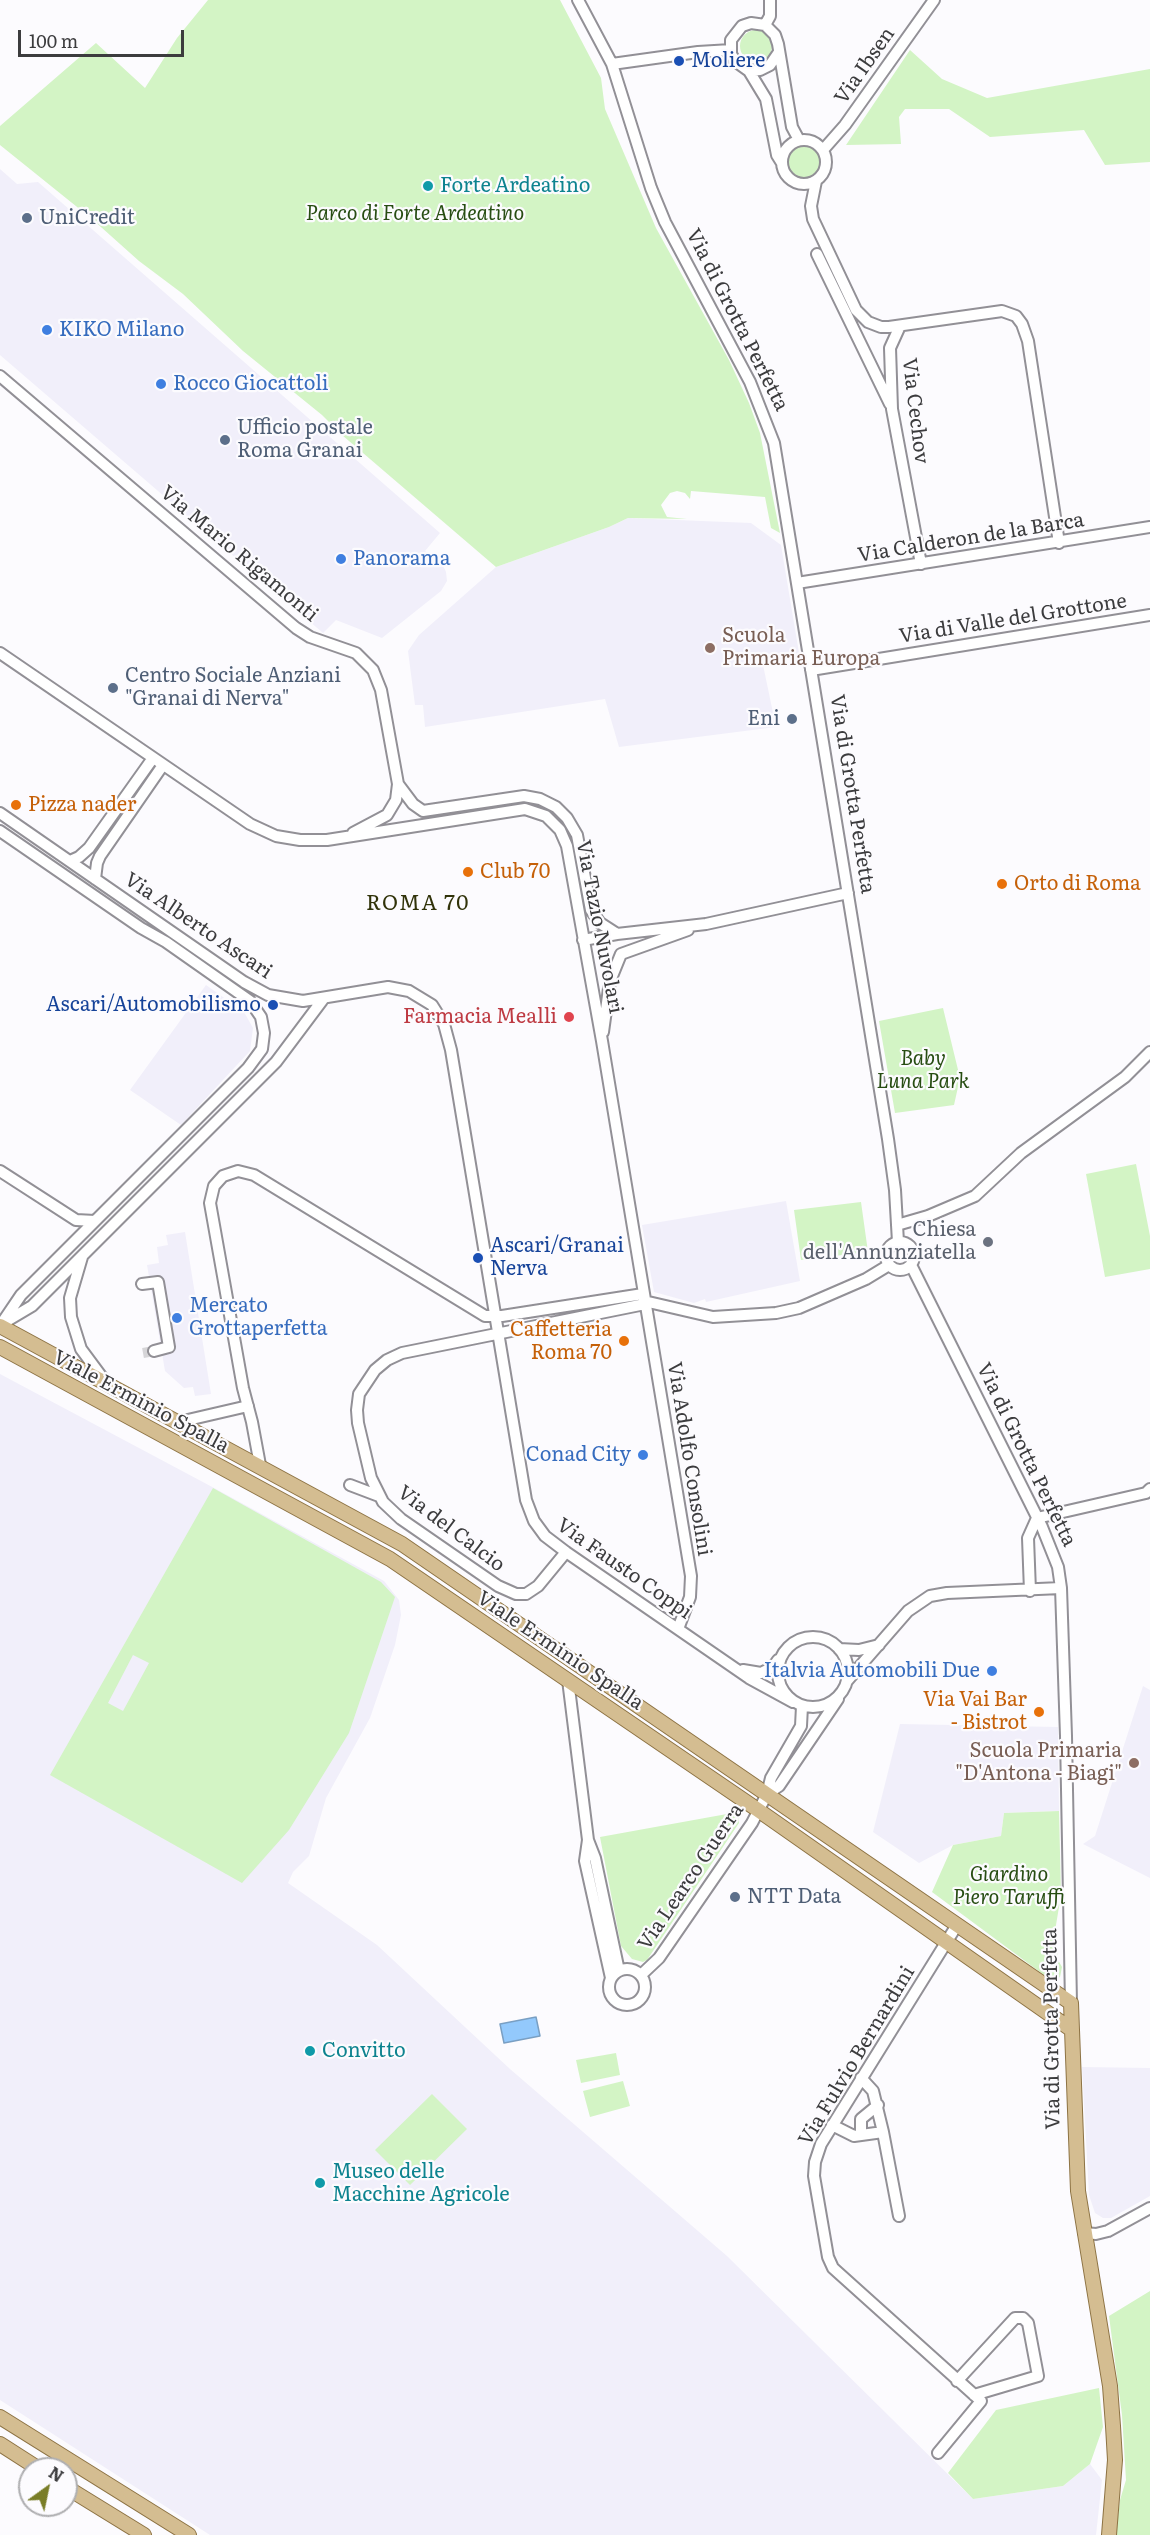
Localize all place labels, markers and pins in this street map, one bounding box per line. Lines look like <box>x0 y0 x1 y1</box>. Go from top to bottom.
place label: Moliere <box>691 49 765 73</box>
marker: Moliere <box>672 54 686 68</box>
place label: Forte Ardeatino <box>440 174 591 198</box>
marker: Forte Ardeatino <box>421 179 435 193</box>
place label: UniCredit <box>39 206 135 230</box>
marker: UniCredit <box>20 211 34 225</box>
place label: KIKO Milano <box>59 318 184 342</box>
marker: KIKO Milano <box>40 323 54 337</box>
place label: Rocco Giocattoli <box>173 372 328 396</box>
marker: Rocco Giocattoli <box>154 377 168 391</box>
place label: Ufficio postale Roma Granai <box>237 416 373 463</box>
marker: Ufficio postale Roma Granai <box>218 433 232 447</box>
place label: Panorama <box>353 547 450 571</box>
marker: Panorama <box>334 552 348 566</box>
place label: Scuola Primaria Europa <box>722 624 880 671</box>
marker: Scuola Primaria Europa <box>703 641 717 655</box>
place label: Centro Sociale Anziani "Granai di Nerva" <box>125 664 341 711</box>
marker: Centro Sociale Anziani "Granai di Nerva" <box>106 681 120 695</box>
place label: Eni <box>747 707 780 731</box>
marker: Eni <box>785 712 799 726</box>
place label: Pizza nader <box>28 793 136 817</box>
marker: Pizza nader <box>9 798 23 812</box>
place label: Club 70 <box>480 860 550 884</box>
marker: Club 70 <box>461 865 475 879</box>
place label: Orto di Roma <box>1014 872 1141 896</box>
marker: Orto di Roma <box>995 877 1009 891</box>
place label: Ascari/Automobilismo <box>46 993 261 1017</box>
marker: Ascari/Automobilismo <box>266 998 280 1012</box>
place label: Farmacia Mealli <box>403 1005 557 1029</box>
marker: Farmacia Mealli <box>562 1010 576 1024</box>
place label: Chiesa dell'Annunziatella <box>803 1218 976 1265</box>
place label: Ascari/Granai Nerva <box>490 1234 624 1281</box>
marker: Chiesa dell'Annunziatella <box>981 1235 995 1249</box>
marker: Ascari/Granai Nerva <box>471 1251 485 1265</box>
place label: Mercato Grottaperfetta <box>189 1294 328 1341</box>
marker: Mercato Grottaperfetta <box>170 1311 184 1325</box>
place label: Caffetteria Roma 70 <box>510 1318 612 1365</box>
marker: Caffetteria Roma 70 <box>617 1334 631 1348</box>
place label: Conad City <box>526 1443 631 1467</box>
marker: Conad City <box>636 1448 650 1462</box>
place label: Italvia Automobili Due <box>764 1659 980 1683</box>
marker: Italvia Automobili Due <box>985 1664 999 1678</box>
place label: Via Vai Bar - Bistrot <box>923 1688 1027 1735</box>
marker: Via Vai Bar - Bistrot <box>1032 1705 1046 1719</box>
place label: Scuola Primaria "D'Antona - Biagi" <box>955 1739 1122 1786</box>
marker: Scuola Primaria "D'Antona - Biagi" <box>1127 1756 1141 1770</box>
place label: NTT Data <box>747 1885 841 1909</box>
marker: NTT Data <box>728 1890 742 1904</box>
place label: Convitto <box>322 2039 406 2063</box>
marker: Convitto <box>303 2044 317 2058</box>
place label: Museo delle Macchine Agricole <box>332 2160 510 2207</box>
marker: Museo delle Macchine Agricole <box>313 2176 327 2190</box>

